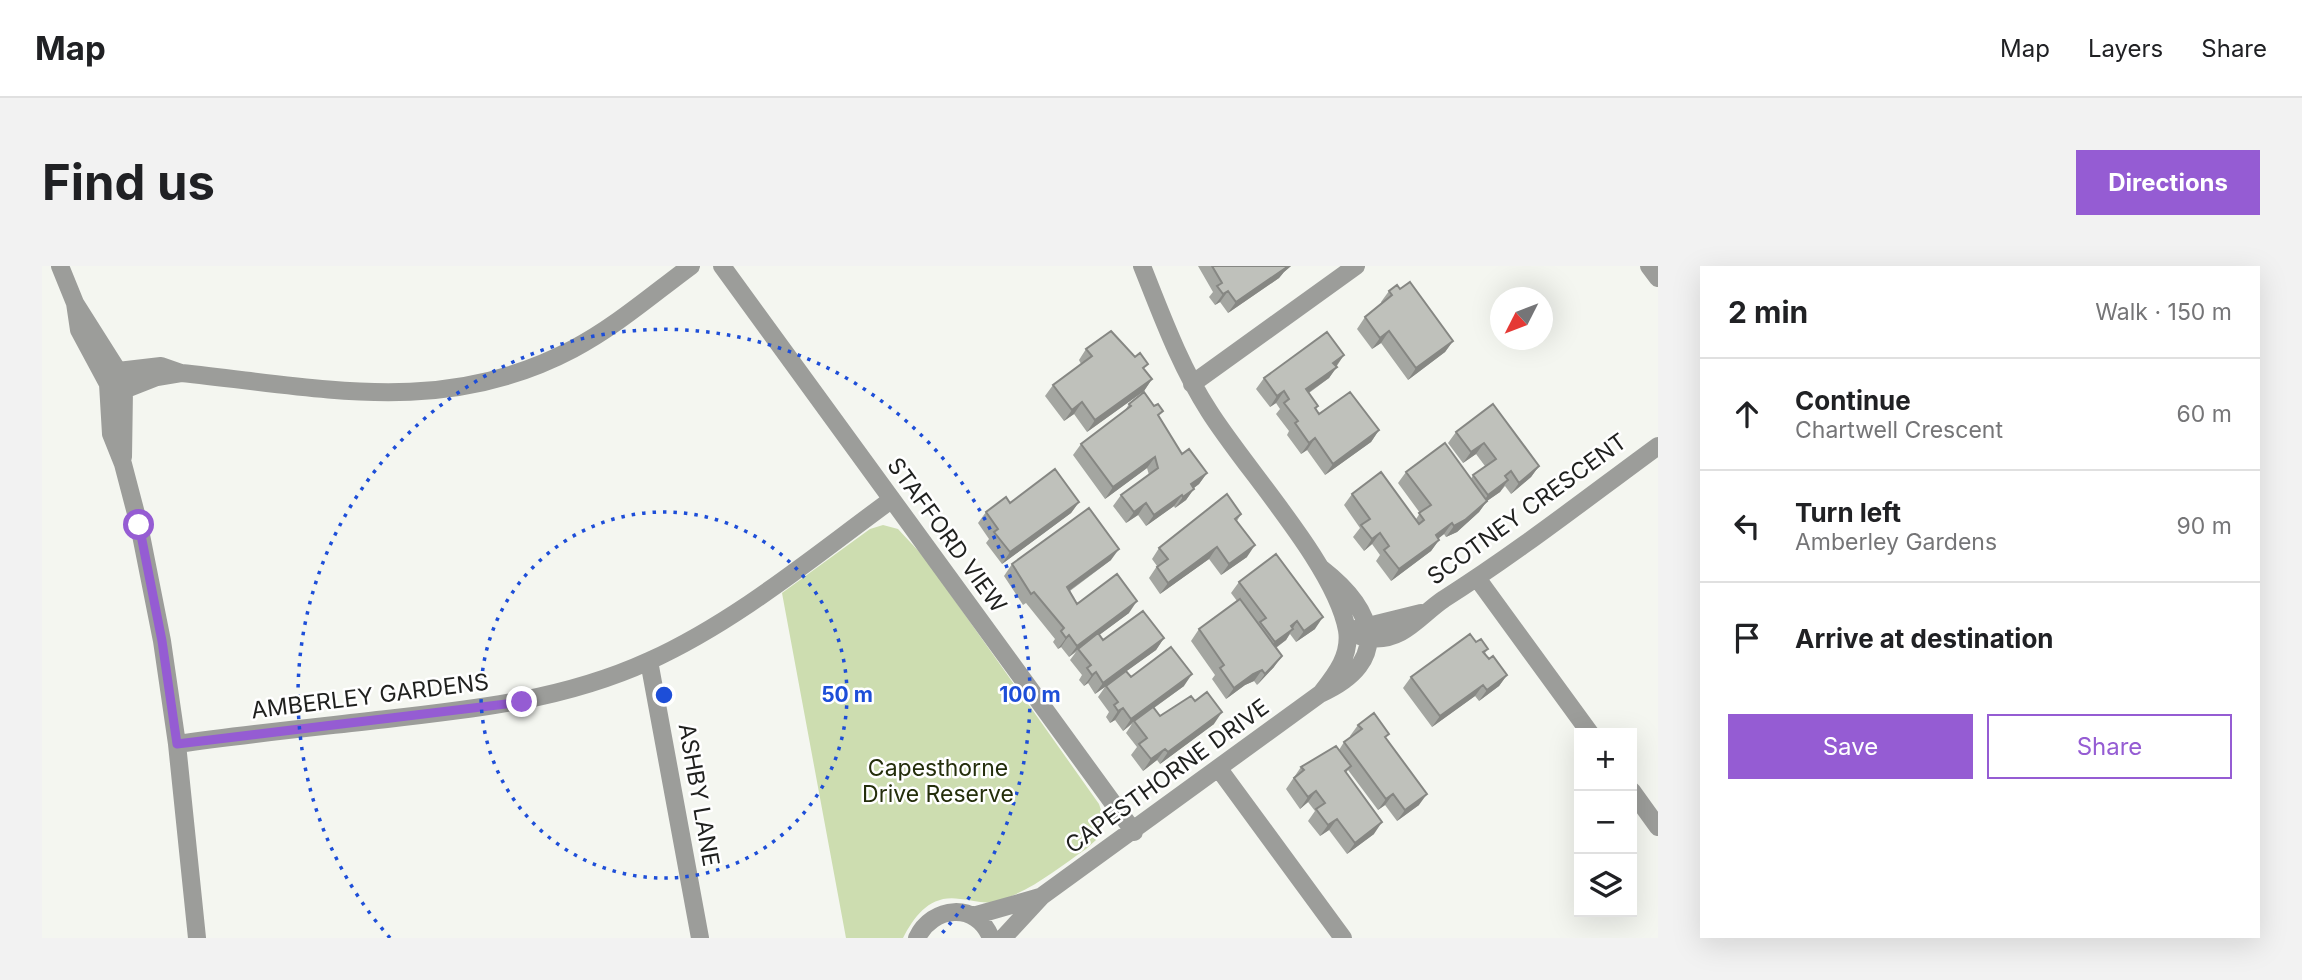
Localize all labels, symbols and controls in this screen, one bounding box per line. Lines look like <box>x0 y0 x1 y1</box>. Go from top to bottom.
text: Map <box>35 28 106 68</box>
text: Map <box>2000 34 2050 63</box>
text: Layers <box>2088 34 2163 63</box>
text: Share <box>2201 34 2267 63</box>
button: Directions <box>2076 150 2260 215</box>
text: Find us <box>42 153 215 212</box>
north arrow <box>1490 287 1553 350</box>
text: 2 min <box>1728 294 1808 330</box>
text: Walk · 150 m <box>2095 298 2232 326</box>
text: Continue <box>1795 385 1911 416</box>
icon: ahead <box>1728 395 1766 433</box>
text: 60 m <box>2177 400 2232 428</box>
text: Chartwell Crescent <box>1795 416 2003 444</box>
street label: SCOTNEY CRESCENT <box>1422 427 1632 591</box>
street label: STAFFORD VIEW <box>881 452 1013 618</box>
text: Turn left <box>1795 497 1901 528</box>
icon: left <box>1728 507 1766 545</box>
route start <box>123 509 154 540</box>
text: 90 m <box>2177 512 2232 540</box>
text: Amberley Gardens <box>1795 528 1997 556</box>
icon: arrive <box>1728 619 1766 657</box>
text: Arrive at destination <box>1795 623 2054 654</box>
street label: AMBERLEY GARDENS <box>250 668 490 724</box>
text: 50 m <box>821 682 873 707</box>
text: 100 m <box>999 682 1061 707</box>
centre of rings <box>652 683 676 707</box>
route end <box>506 686 537 717</box>
street label: CAPESTHORNE DRIVE <box>1060 693 1274 859</box>
button: Save <box>1728 714 1973 779</box>
button: Share <box>1987 714 2232 779</box>
street label: ASHBY LANE <box>673 721 725 869</box>
map controls <box>1574 728 1637 917</box>
button: + <box>1574 728 1637 791</box>
park label: Capesthorne Drive Reserve <box>862 754 1014 808</box>
button: − <box>1574 791 1637 854</box>
button: layers <box>1574 854 1637 917</box>

